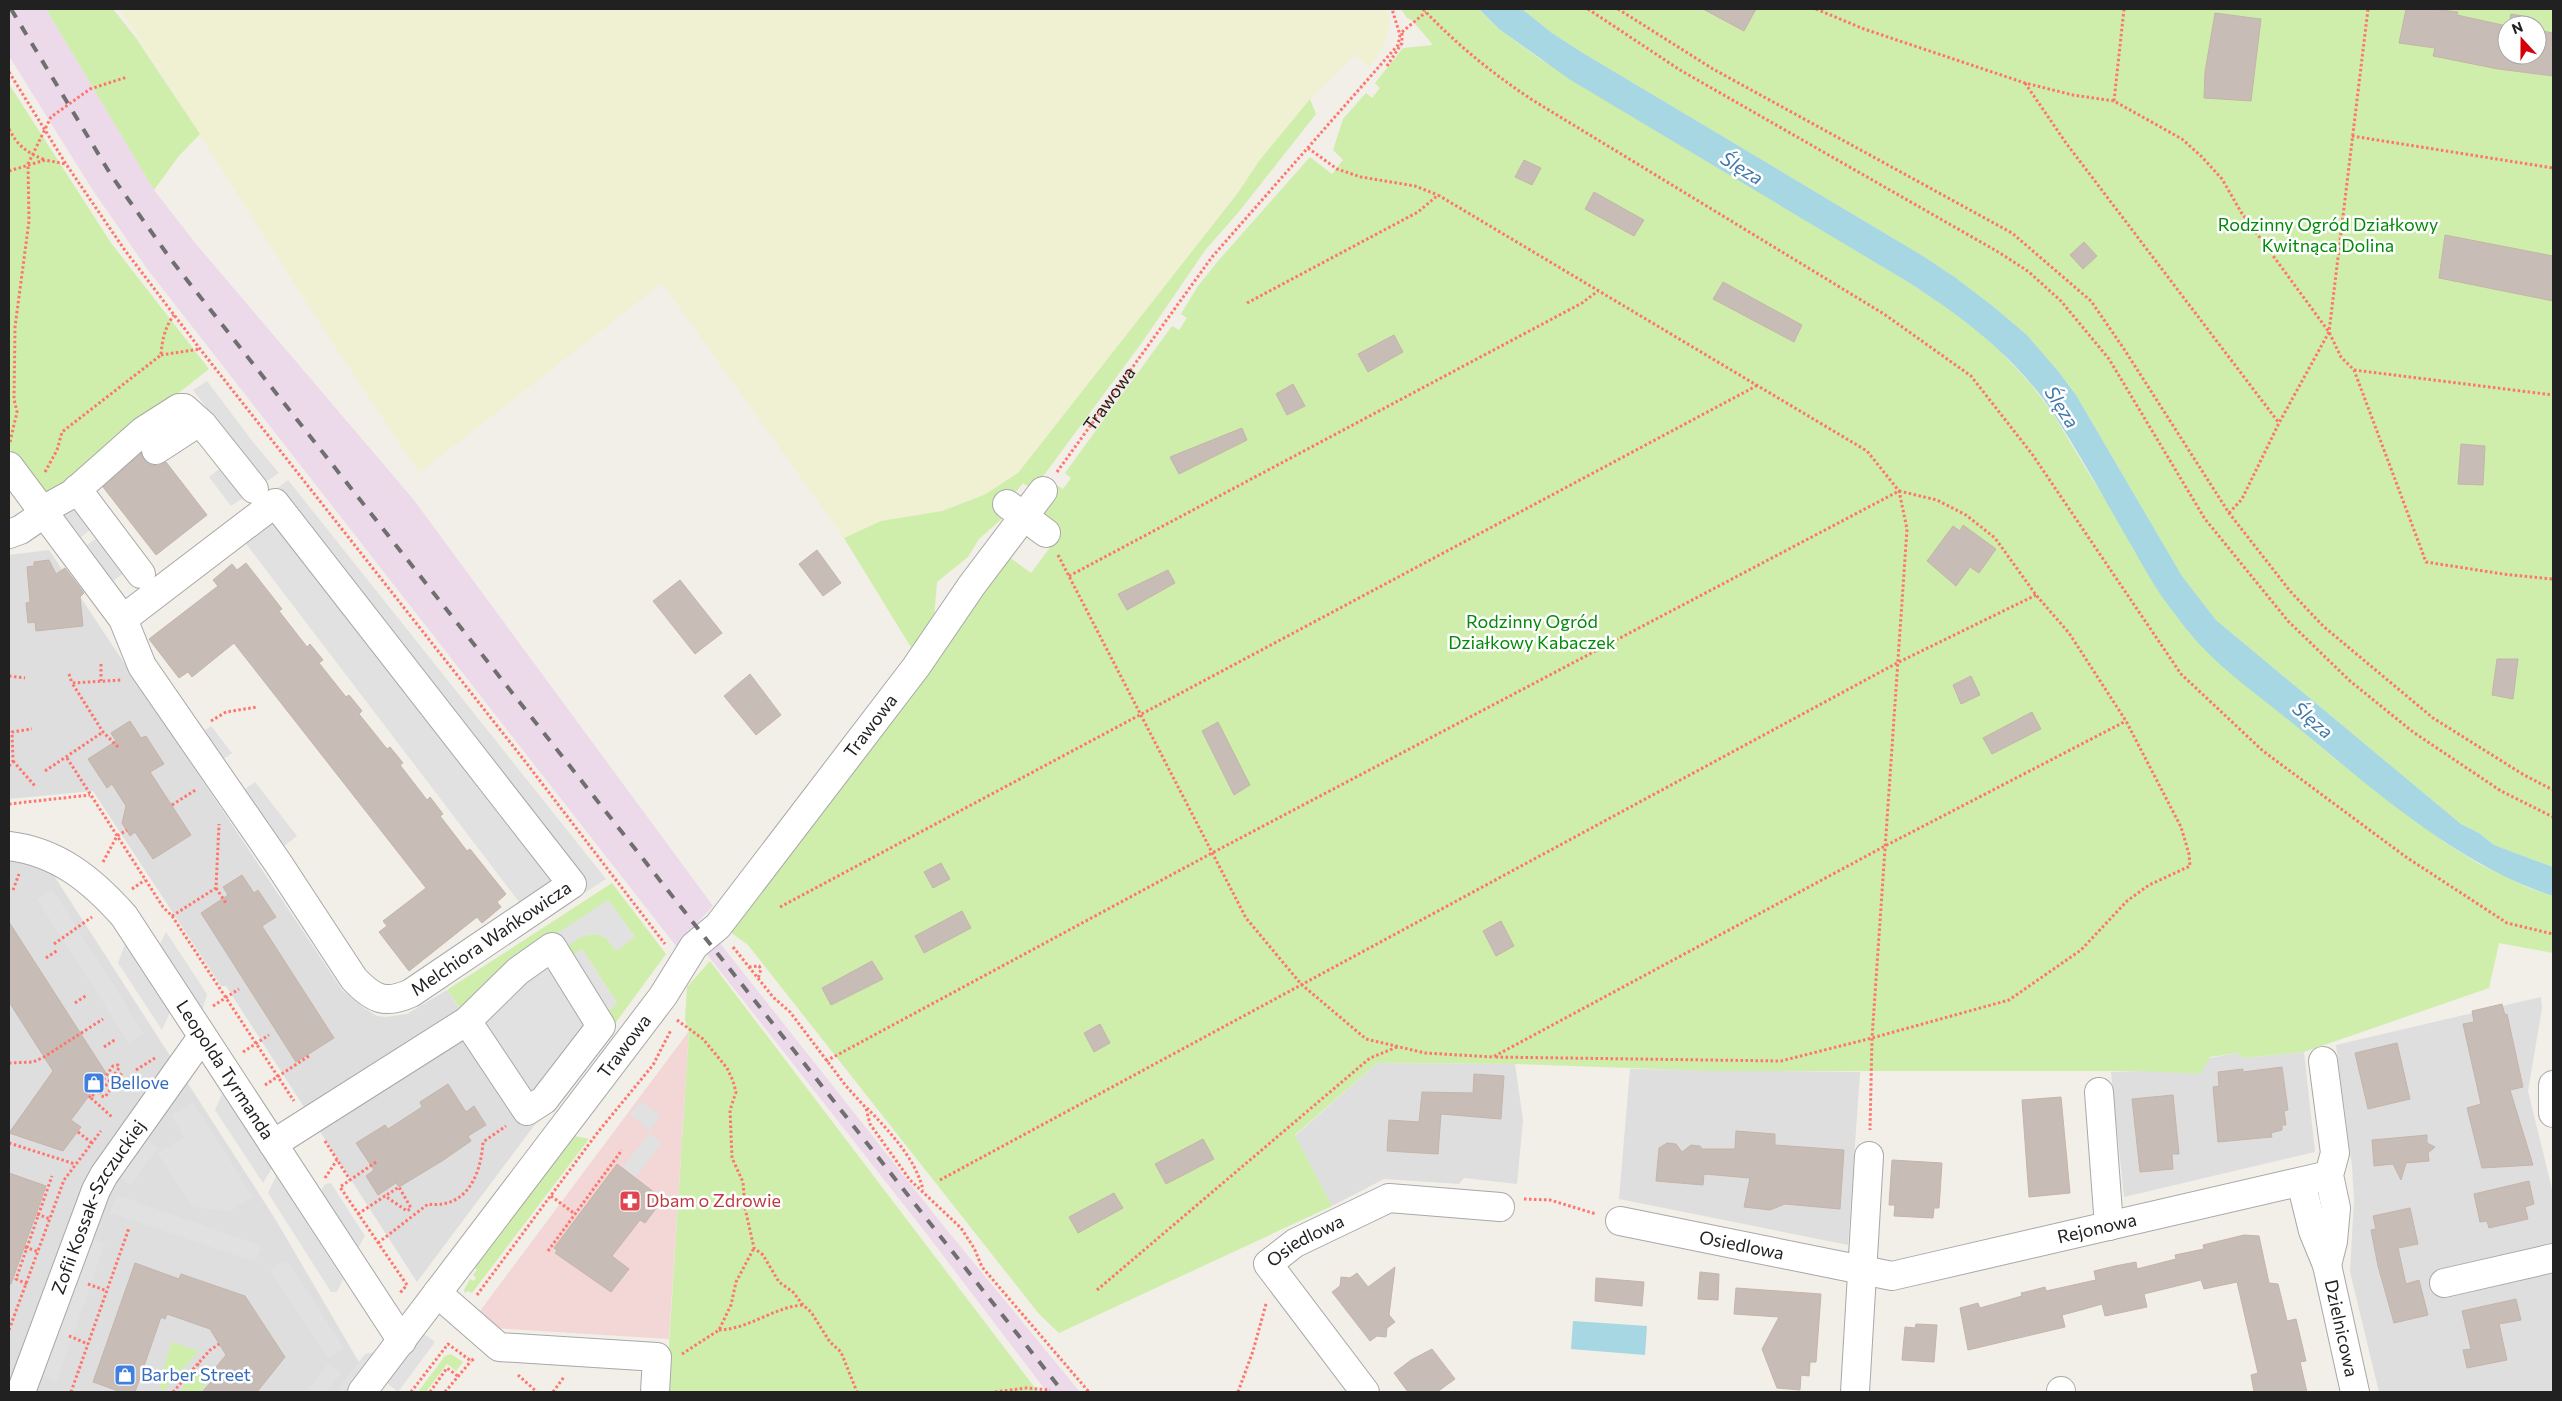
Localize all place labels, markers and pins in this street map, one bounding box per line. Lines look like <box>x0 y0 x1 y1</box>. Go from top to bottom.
shop icon: Bellove <box>82 1071 106 1095</box>
place label: Bellove <box>110 1071 169 1093</box>
pharmacy icon: Dbam o Zdrowie <box>618 1189 642 1213</box>
place label: Dbam o Zdrowie <box>646 1189 781 1211</box>
shop icon: Barber Street <box>113 1363 137 1387</box>
place label: Barber Street <box>141 1363 251 1385</box>

